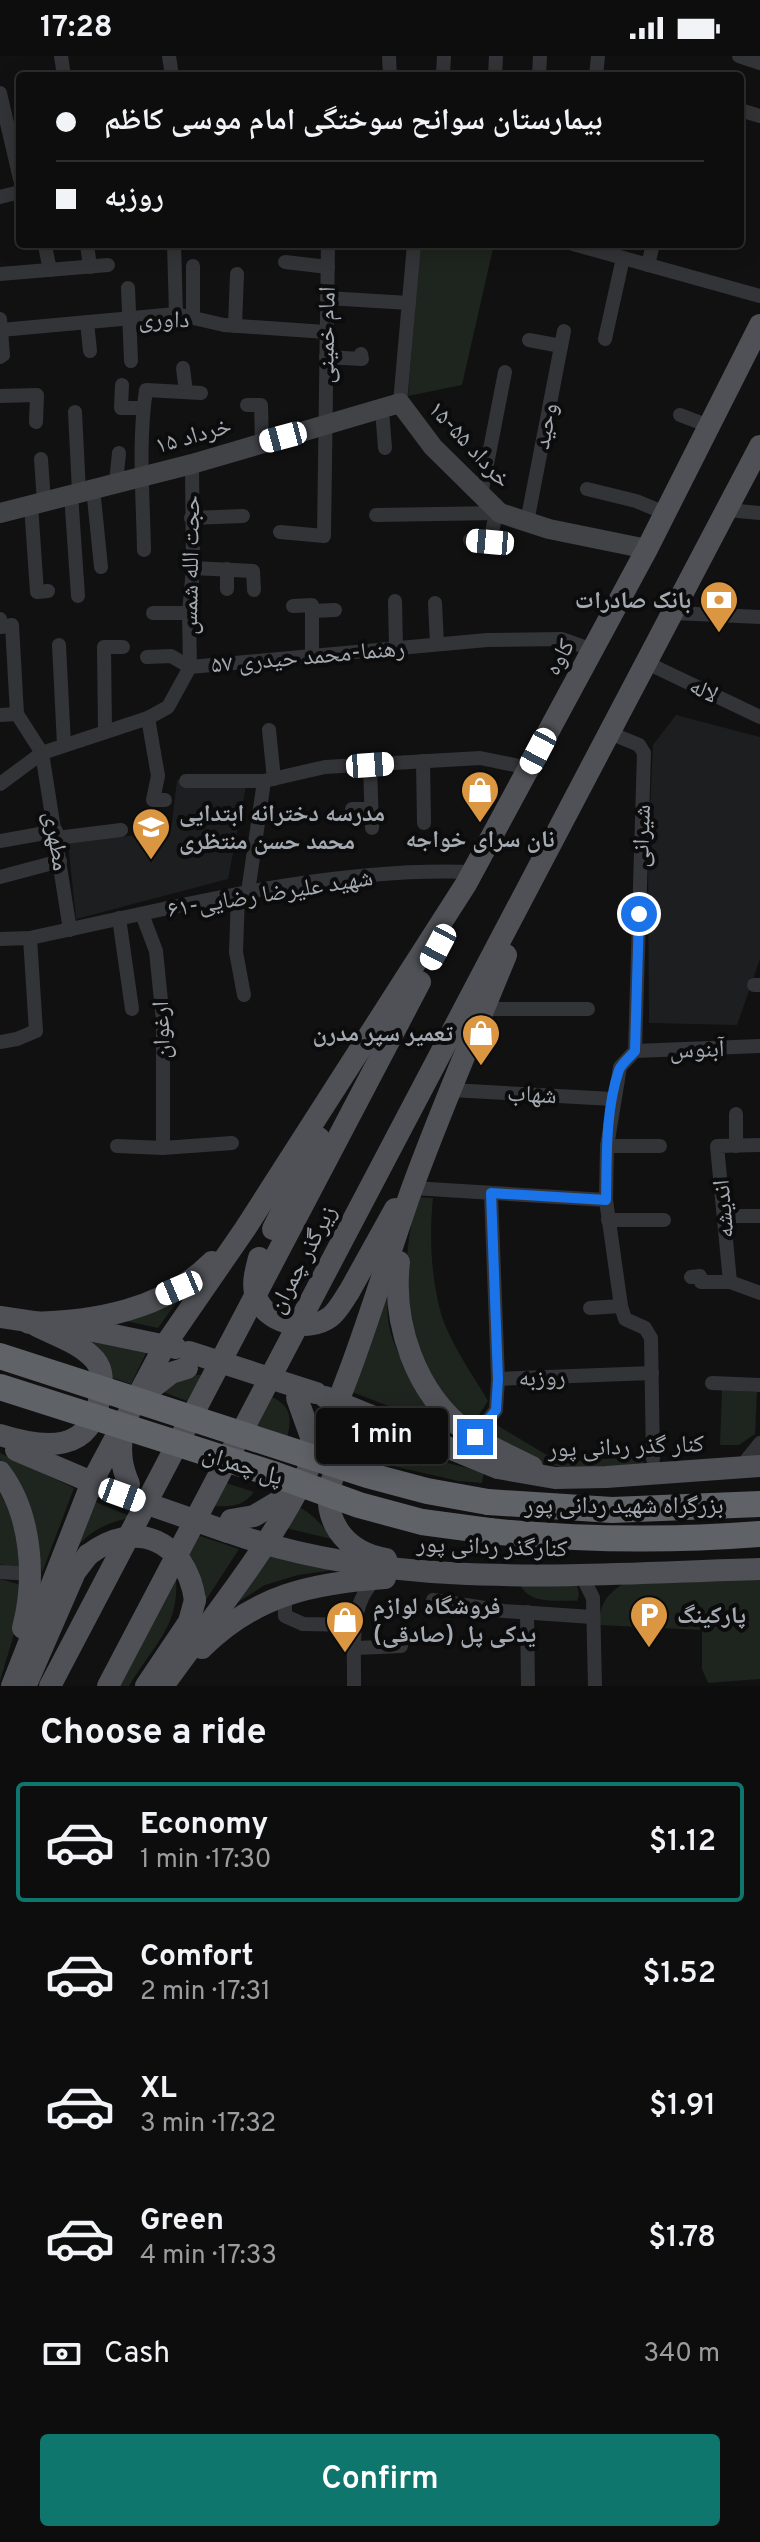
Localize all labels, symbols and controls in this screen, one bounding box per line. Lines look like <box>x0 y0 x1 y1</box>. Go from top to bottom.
text: 17:28 <box>40 10 113 47</box>
text: بیمارستان سوانح سوختگی امام موسی کاظم <box>104 103 603 140</box>
text: روزبه <box>104 180 164 217</box>
street label: امام خمینی <box>312 286 344 384</box>
street label: داوری <box>138 306 190 336</box>
street label: ۱۵-۵۵ خرداد <box>420 395 517 495</box>
street label: وحید <box>528 401 566 452</box>
street label: ۱۵ خرداد <box>152 412 235 462</box>
car <box>257 419 309 455</box>
street label: حجت الله شمس <box>176 495 208 635</box>
car <box>465 528 515 556</box>
bank icon: بانک صادرات <box>698 579 740 634</box>
place label: بانک صادرات <box>575 587 691 617</box>
street label: کاوه <box>539 634 583 681</box>
street label: ۵۷ رهنما-محمد حیدری <box>210 635 406 681</box>
street label: لاله <box>684 672 722 711</box>
car <box>516 724 560 778</box>
car <box>345 751 395 779</box>
shop icon: نان سرای خواجه <box>459 769 501 824</box>
place label: مدرسه دخترانه ابتدایی محمد حسن منتظری <box>179 800 385 858</box>
street label: شیرانی <box>627 804 659 868</box>
school or university icon: مدرسه دخترانه ابتدایی محمد حسن منتظری <box>130 806 172 861</box>
street label: مطهری <box>36 809 75 873</box>
place label: نان سرای خواجه <box>405 826 555 856</box>
street label: ۶۱-شهید علیرضا رضایی <box>165 864 375 926</box>
route start <box>621 896 657 932</box>
car <box>416 920 460 974</box>
street label: ارغوان <box>147 1000 179 1059</box>
shop icon: تعمیر سپر مدرن <box>460 1012 502 1067</box>
place label: تعمیر سپر مدرن <box>313 1020 454 1050</box>
street label: آبنوس <box>669 1035 726 1067</box>
street label: شهاب <box>506 1080 557 1112</box>
street label: اندیشه <box>707 1178 742 1239</box>
street label: زیرگذر چمران <box>263 1201 345 1319</box>
car <box>152 1268 206 1308</box>
street label: روزبه <box>518 1363 566 1395</box>
callout: 1 min <box>315 1409 447 1465</box>
text: 1 min <box>351 1419 413 1452</box>
route end <box>457 1419 493 1455</box>
street label: کنار گذر ردانی پور <box>546 1430 705 1466</box>
street label: پل چمران <box>198 1440 286 1494</box>
car <box>95 1476 149 1514</box>
street label: بزرگراه شهید ردانی پور <box>523 1492 724 1522</box>
street label: کنارگذر ردانی پور <box>415 1530 568 1566</box>
place label: فروشگاه لوازم یدکی پل (صادقی) <box>373 1593 536 1651</box>
parking icon: پارکینگ <box>628 1594 670 1649</box>
shop icon: فروشگاه لوازم یدکی پل (صادقی) <box>324 1599 366 1654</box>
place label: پارکینگ <box>677 1602 746 1632</box>
text: Choose a ride <box>40 1711 266 1757</box>
icon: car <box>44 1806 116 1878</box>
text: Economy <box>140 1807 268 1844</box>
text: $1.12 <box>649 1824 716 1861</box>
text: 1 min · 17:30 <box>140 1844 271 1877</box>
icon: car <box>44 1938 116 2010</box>
text: Comfort <box>140 1939 253 1976</box>
text: $1.52 <box>642 1956 716 1993</box>
text: 2 min · 17:31 <box>140 1976 271 2009</box>
icon: car <box>44 2070 116 2142</box>
text: XL <box>140 2071 177 2108</box>
text: $1.91 <box>649 2088 716 2125</box>
text: 3 min · 17:32 <box>140 2108 276 2141</box>
icon: car <box>44 2202 116 2274</box>
text: Green <box>140 2203 224 2240</box>
text: $1.78 <box>648 2220 716 2257</box>
text: 4 min · 17:33 <box>140 2240 277 2273</box>
icon: cash <box>40 2332 84 2376</box>
text: Cash <box>104 2336 170 2373</box>
text: 340 m <box>643 2338 720 2371</box>
button: Confirm <box>40 2434 720 2526</box>

